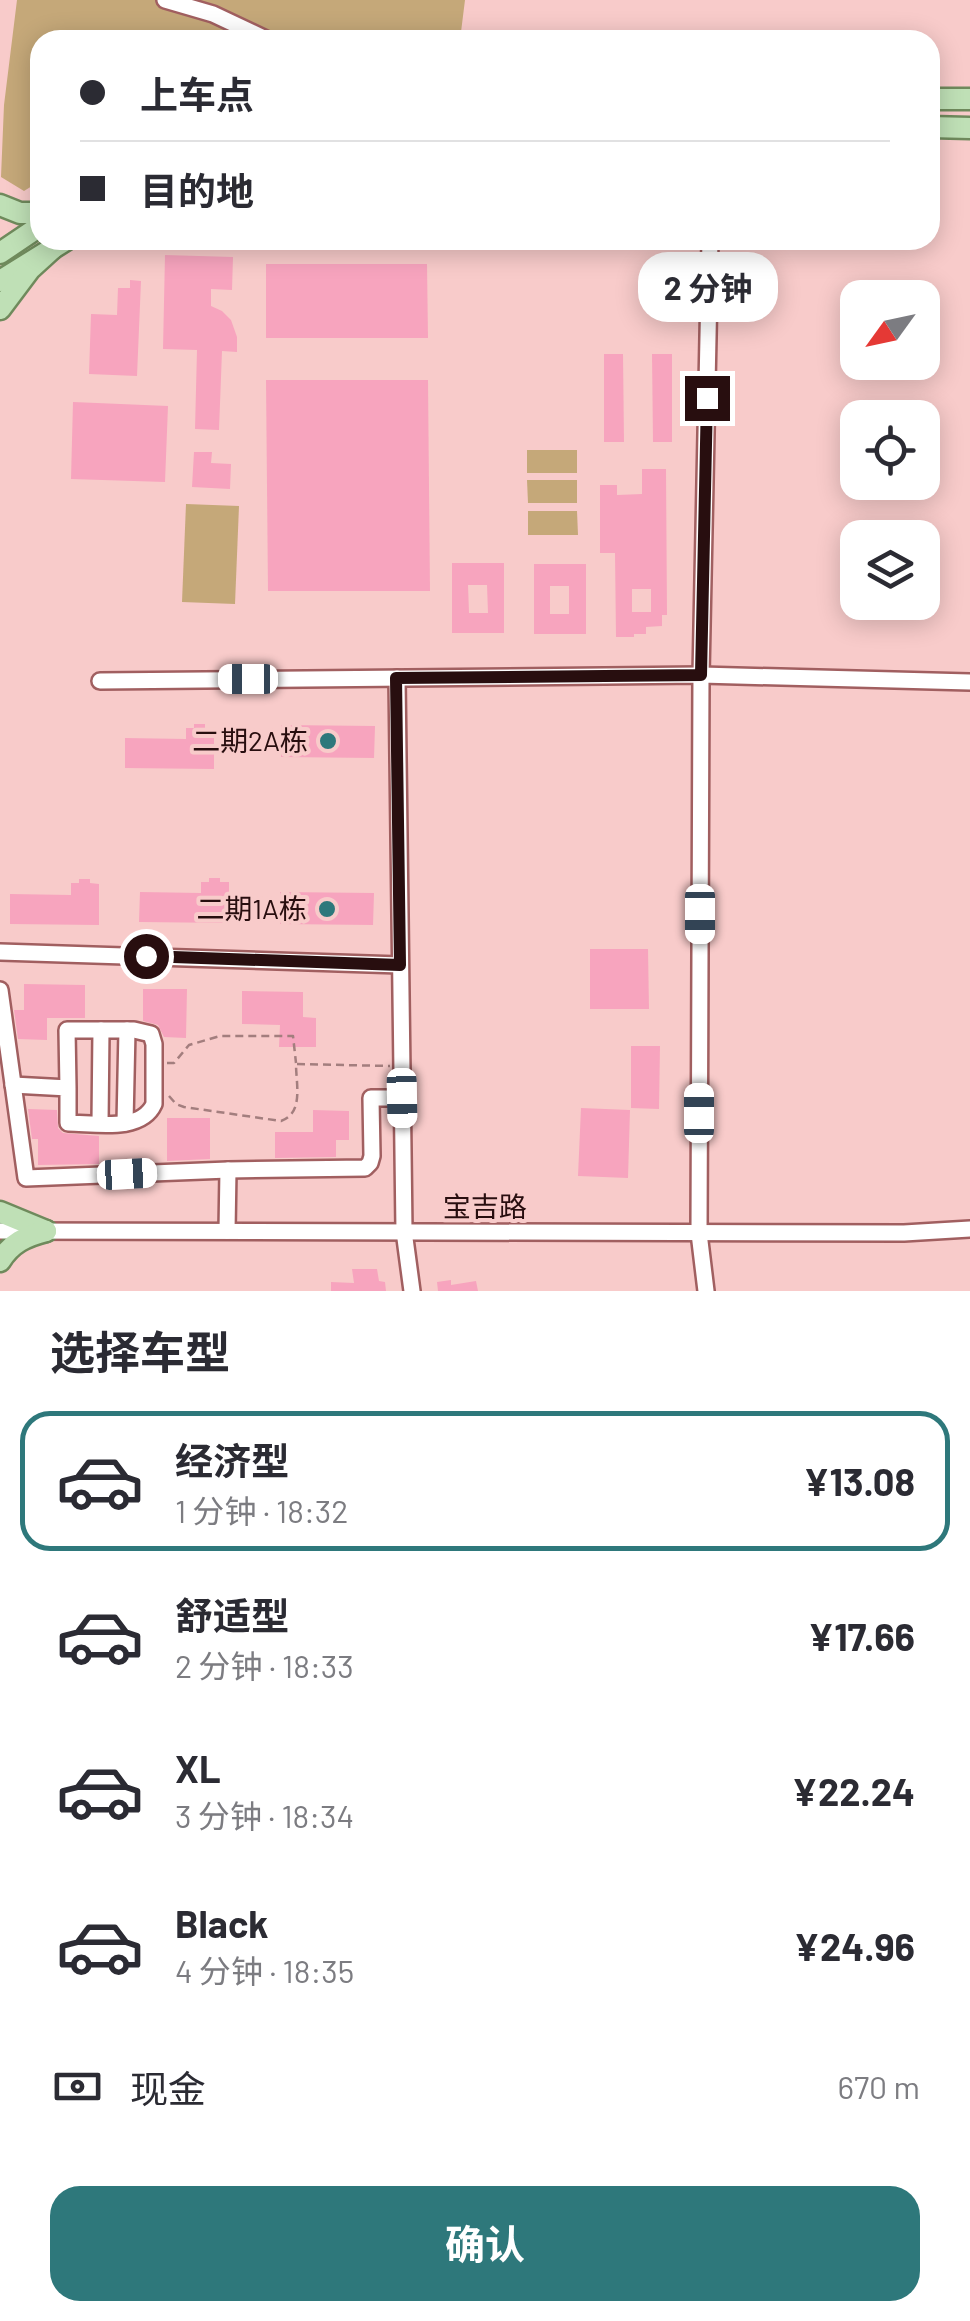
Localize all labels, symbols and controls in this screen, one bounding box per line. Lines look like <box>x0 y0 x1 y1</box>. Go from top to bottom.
text: 上车点 <box>140 71 254 117</box>
text: 目的地 <box>140 167 254 213</box>
callout: 2 分钟 <box>637 253 777 323</box>
text: 2 分钟 <box>664 268 752 306</box>
north arrow <box>840 280 940 380</box>
map controls <box>840 280 940 620</box>
route end <box>685 376 730 421</box>
button: locate <box>840 400 940 500</box>
button: layers <box>840 520 940 620</box>
car <box>218 664 278 694</box>
place label: 二期2A栋 <box>192 723 308 757</box>
marker: 二期2A栋 <box>317 730 339 752</box>
car <box>685 884 715 944</box>
place label: 二期1A栋 <box>196 891 307 925</box>
marker: 二期1A栋 <box>316 898 338 920</box>
route start <box>124 934 169 979</box>
car <box>386 1068 418 1128</box>
car <box>684 1083 714 1143</box>
car <box>96 1157 158 1191</box>
street label: 宝吉路 <box>443 1189 527 1223</box>
text: 选择车型 <box>50 1324 230 1378</box>
icon: car <box>55 1436 145 1526</box>
text: 经济型 <box>175 1437 289 1483</box>
text: ¥13.08 <box>803 1458 915 1504</box>
text: 1 分钟 · 18:32 <box>175 1491 348 1529</box>
icon: car <box>55 1591 145 1681</box>
text: 舒适型 <box>175 1592 289 1638</box>
text: ¥17.66 <box>808 1613 915 1659</box>
text: 2 分钟 · 18:33 <box>175 1646 354 1684</box>
text: XL <box>175 1745 221 1791</box>
icon: car <box>55 1746 145 1836</box>
text: ¥22.24 <box>792 1768 915 1814</box>
text: 3 分钟 · 18:34 <box>175 1796 354 1834</box>
text: Black <box>175 1900 269 1946</box>
icon: car <box>55 1901 145 1991</box>
text: ¥24.96 <box>794 1923 915 1969</box>
text: 4 分钟 · 18:35 <box>175 1951 354 1989</box>
icon: cash <box>50 2059 105 2114</box>
text: 现金 <box>130 2065 206 2111</box>
text: 670 m <box>837 2067 920 2105</box>
button: 确认 <box>50 2186 920 2301</box>

